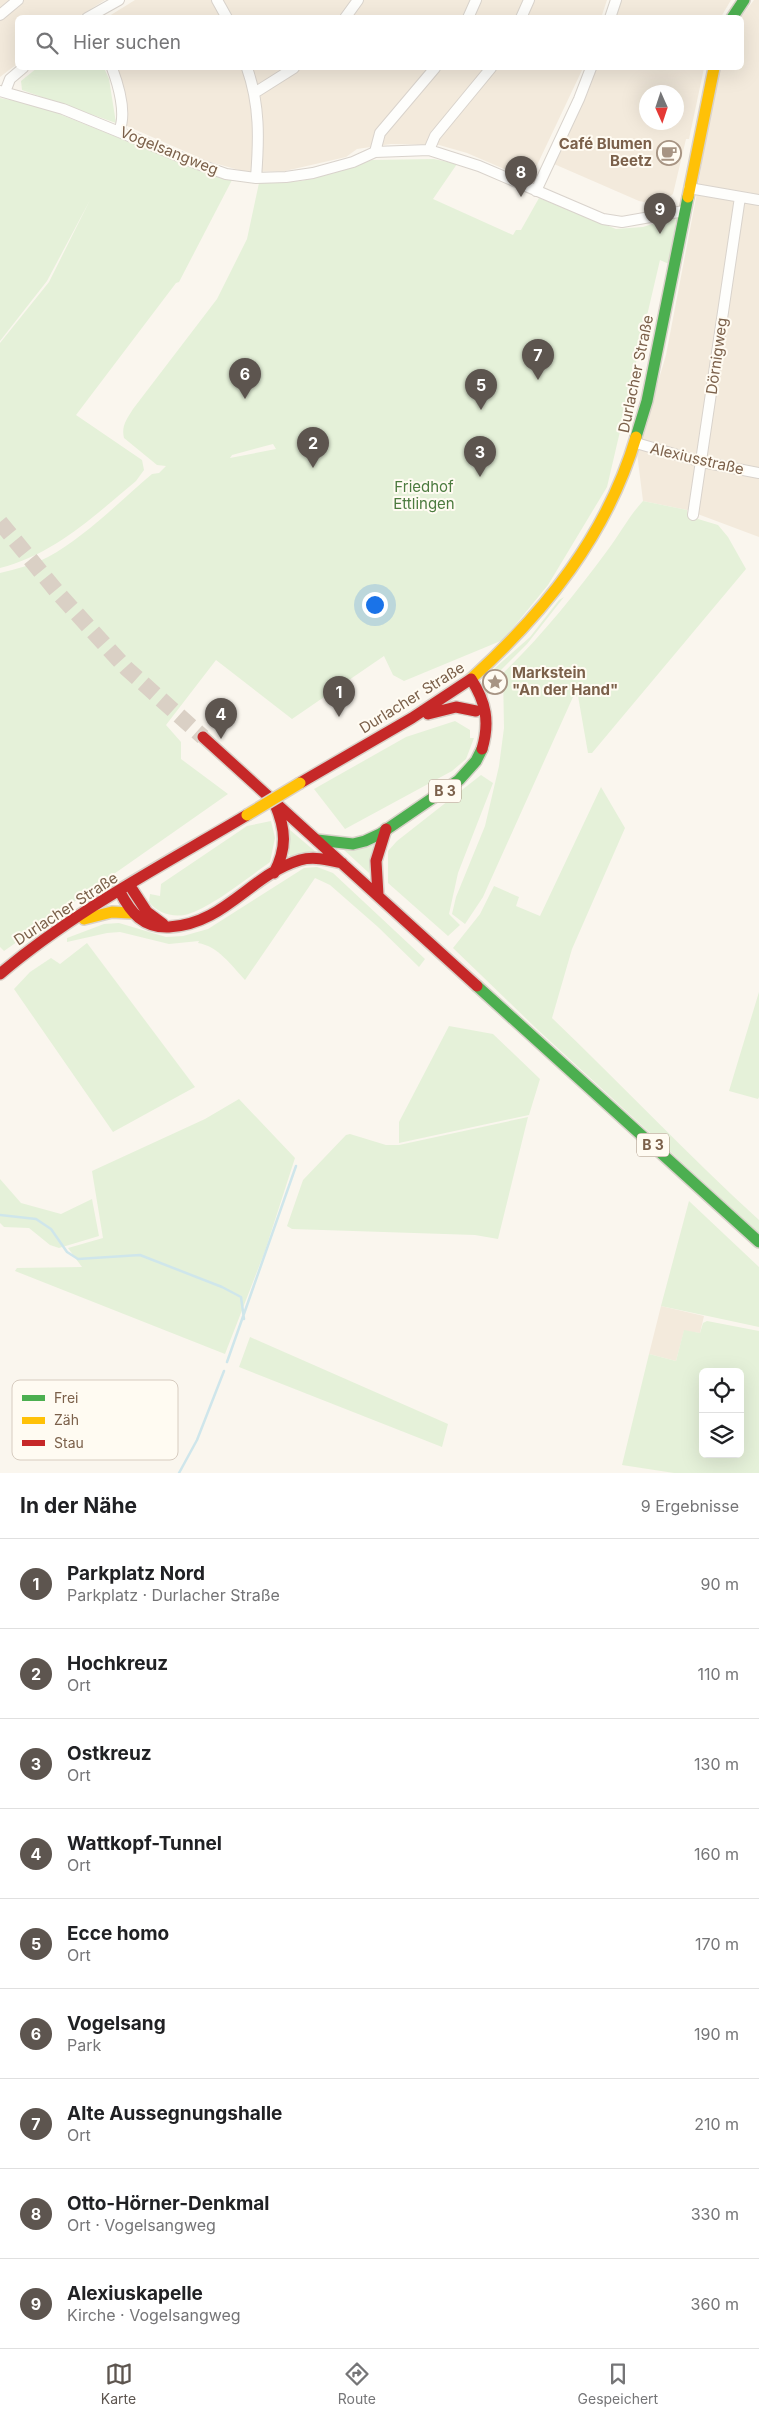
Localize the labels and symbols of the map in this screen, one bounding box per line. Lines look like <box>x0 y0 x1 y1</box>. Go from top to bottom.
north arrow <box>639 85 684 130</box>
street label: Vogelsangweg <box>117 122 221 179</box>
place label: Café Blumen Beetz <box>559 134 652 170</box>
cafe icon: Café Blumen Beetz <box>656 140 682 166</box>
pin: 8 <box>505 156 537 197</box>
pin: 9 <box>644 193 676 234</box>
street label: Durlacher Straße <box>614 313 657 435</box>
street label: Dörnigweg <box>702 316 731 396</box>
pin: 7 <box>522 339 554 380</box>
pin: 6 <box>229 358 261 399</box>
pin: 5 <box>465 369 497 410</box>
pin: 2 <box>297 427 329 468</box>
pin: 3 <box>464 436 496 477</box>
street label: Alexiusstraße <box>648 438 746 479</box>
park label: Friedhof Ettlingen <box>393 477 455 513</box>
your location <box>362 592 388 618</box>
street label: Durlacher Straße <box>356 658 468 738</box>
place label: Markstein "An der Hand" <box>512 663 618 699</box>
place icon: Markstein "An der Hand" <box>482 669 508 695</box>
pin: 1 <box>323 676 355 717</box>
pin: 4 <box>205 698 237 739</box>
road number: B 3 <box>429 779 461 802</box>
street label: Durlacher Straße <box>10 868 121 949</box>
road number: B 3 <box>637 1134 669 1156</box>
legend <box>12 1380 178 1460</box>
text: Frei <box>54 1389 78 1406</box>
text: Zäh <box>54 1411 79 1428</box>
text: Stau <box>54 1434 84 1451</box>

